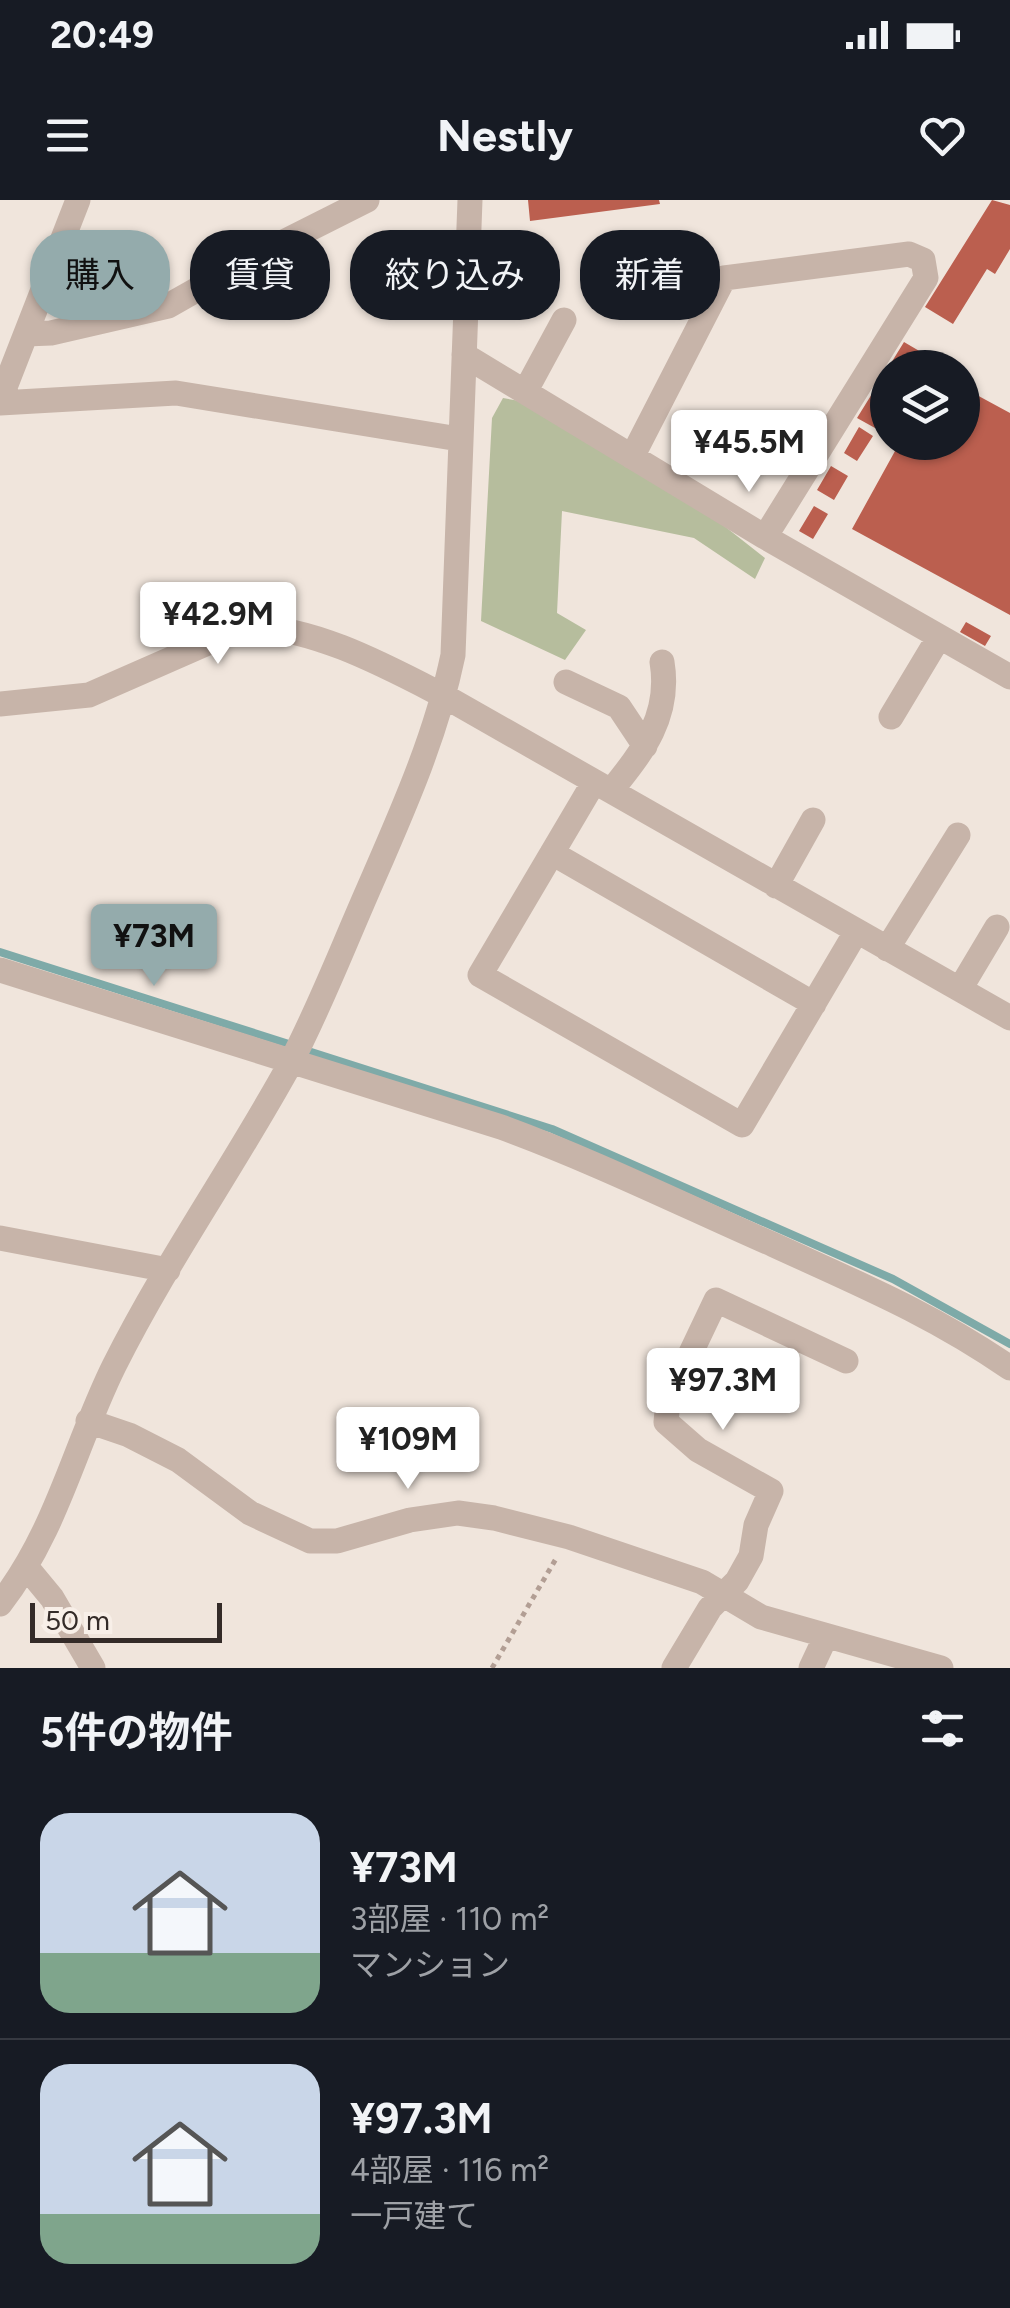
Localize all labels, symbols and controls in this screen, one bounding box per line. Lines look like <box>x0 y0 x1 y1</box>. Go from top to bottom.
text: 20:49 <box>50 12 154 58</box>
icon: menu <box>40 108 95 163</box>
text: Nestly <box>437 108 573 162</box>
icon: heart <box>915 108 970 163</box>
chip: 購入 <box>30 230 170 320</box>
chip: 賃貸 <box>190 230 330 320</box>
chip: 絞り込み <box>350 230 560 320</box>
chip: 新着 <box>580 230 720 320</box>
map controls <box>870 350 980 460</box>
button: layers <box>870 350 980 460</box>
pin: ¥45.5M <box>668 410 830 495</box>
text: ¥45.5M <box>693 423 805 461</box>
pin: ¥42.9M <box>137 582 299 667</box>
text: ¥42.9M <box>162 595 274 633</box>
pin: ¥73M <box>95 904 213 989</box>
text: ¥73M <box>113 917 195 955</box>
pin: ¥97.3M <box>642 1348 804 1433</box>
text: ¥97.3M <box>669 1361 777 1399</box>
pin: ¥109M <box>338 1407 478 1492</box>
text: ¥109M <box>358 1420 458 1458</box>
scale bar <box>30 1598 222 1642</box>
text: 50 m <box>45 1603 110 1637</box>
icon: filters <box>915 1701 970 1756</box>
text: 5件の物件 <box>40 1707 232 1758</box>
text: ¥73M <box>350 1842 458 1893</box>
icon: home <box>120 1853 240 1973</box>
text: 3部屋 · 110 m² <box>350 1900 549 1938</box>
text: マンション <box>350 1946 510 1984</box>
text: ¥97.3M <box>350 2093 493 2144</box>
icon: home <box>120 2104 240 2224</box>
text: 4部屋 · 116 m² <box>350 2151 549 2189</box>
text: 一戸建て <box>350 2197 478 2235</box>

